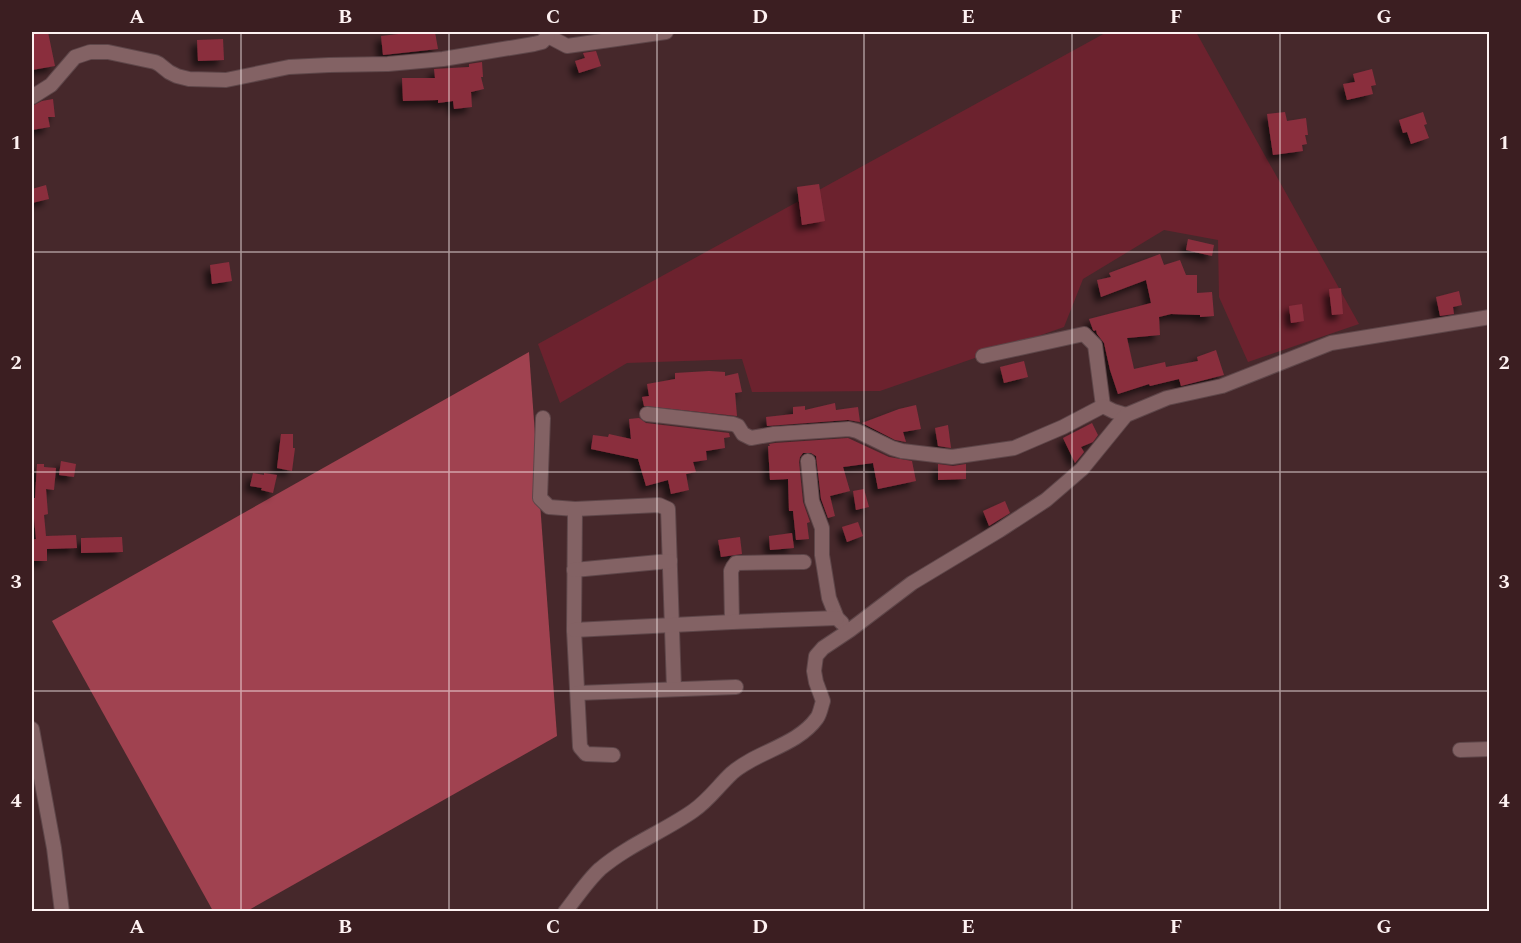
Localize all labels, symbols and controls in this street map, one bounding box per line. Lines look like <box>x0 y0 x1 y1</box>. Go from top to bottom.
text: A <box>129 2 145 32</box>
text: B <box>338 2 352 32</box>
text: C <box>546 2 560 32</box>
text: D <box>752 2 768 32</box>
text: E <box>961 2 975 32</box>
text: F <box>1170 2 1182 32</box>
text: G <box>1376 2 1392 32</box>
text: 1 <box>10 128 22 158</box>
text: 1 <box>1498 128 1510 158</box>
text: 2 <box>10 348 22 378</box>
text: 2 <box>1498 348 1510 378</box>
text: 3 <box>10 567 22 597</box>
text: 3 <box>1498 567 1510 597</box>
text: 4 <box>10 786 22 816</box>
text: 4 <box>1498 786 1510 816</box>
text: A <box>129 912 145 942</box>
text: B <box>338 912 352 942</box>
text: C <box>546 912 560 942</box>
text: D <box>752 912 768 942</box>
text: E <box>961 912 975 942</box>
text: F <box>1170 912 1182 942</box>
text: G <box>1376 912 1392 942</box>

